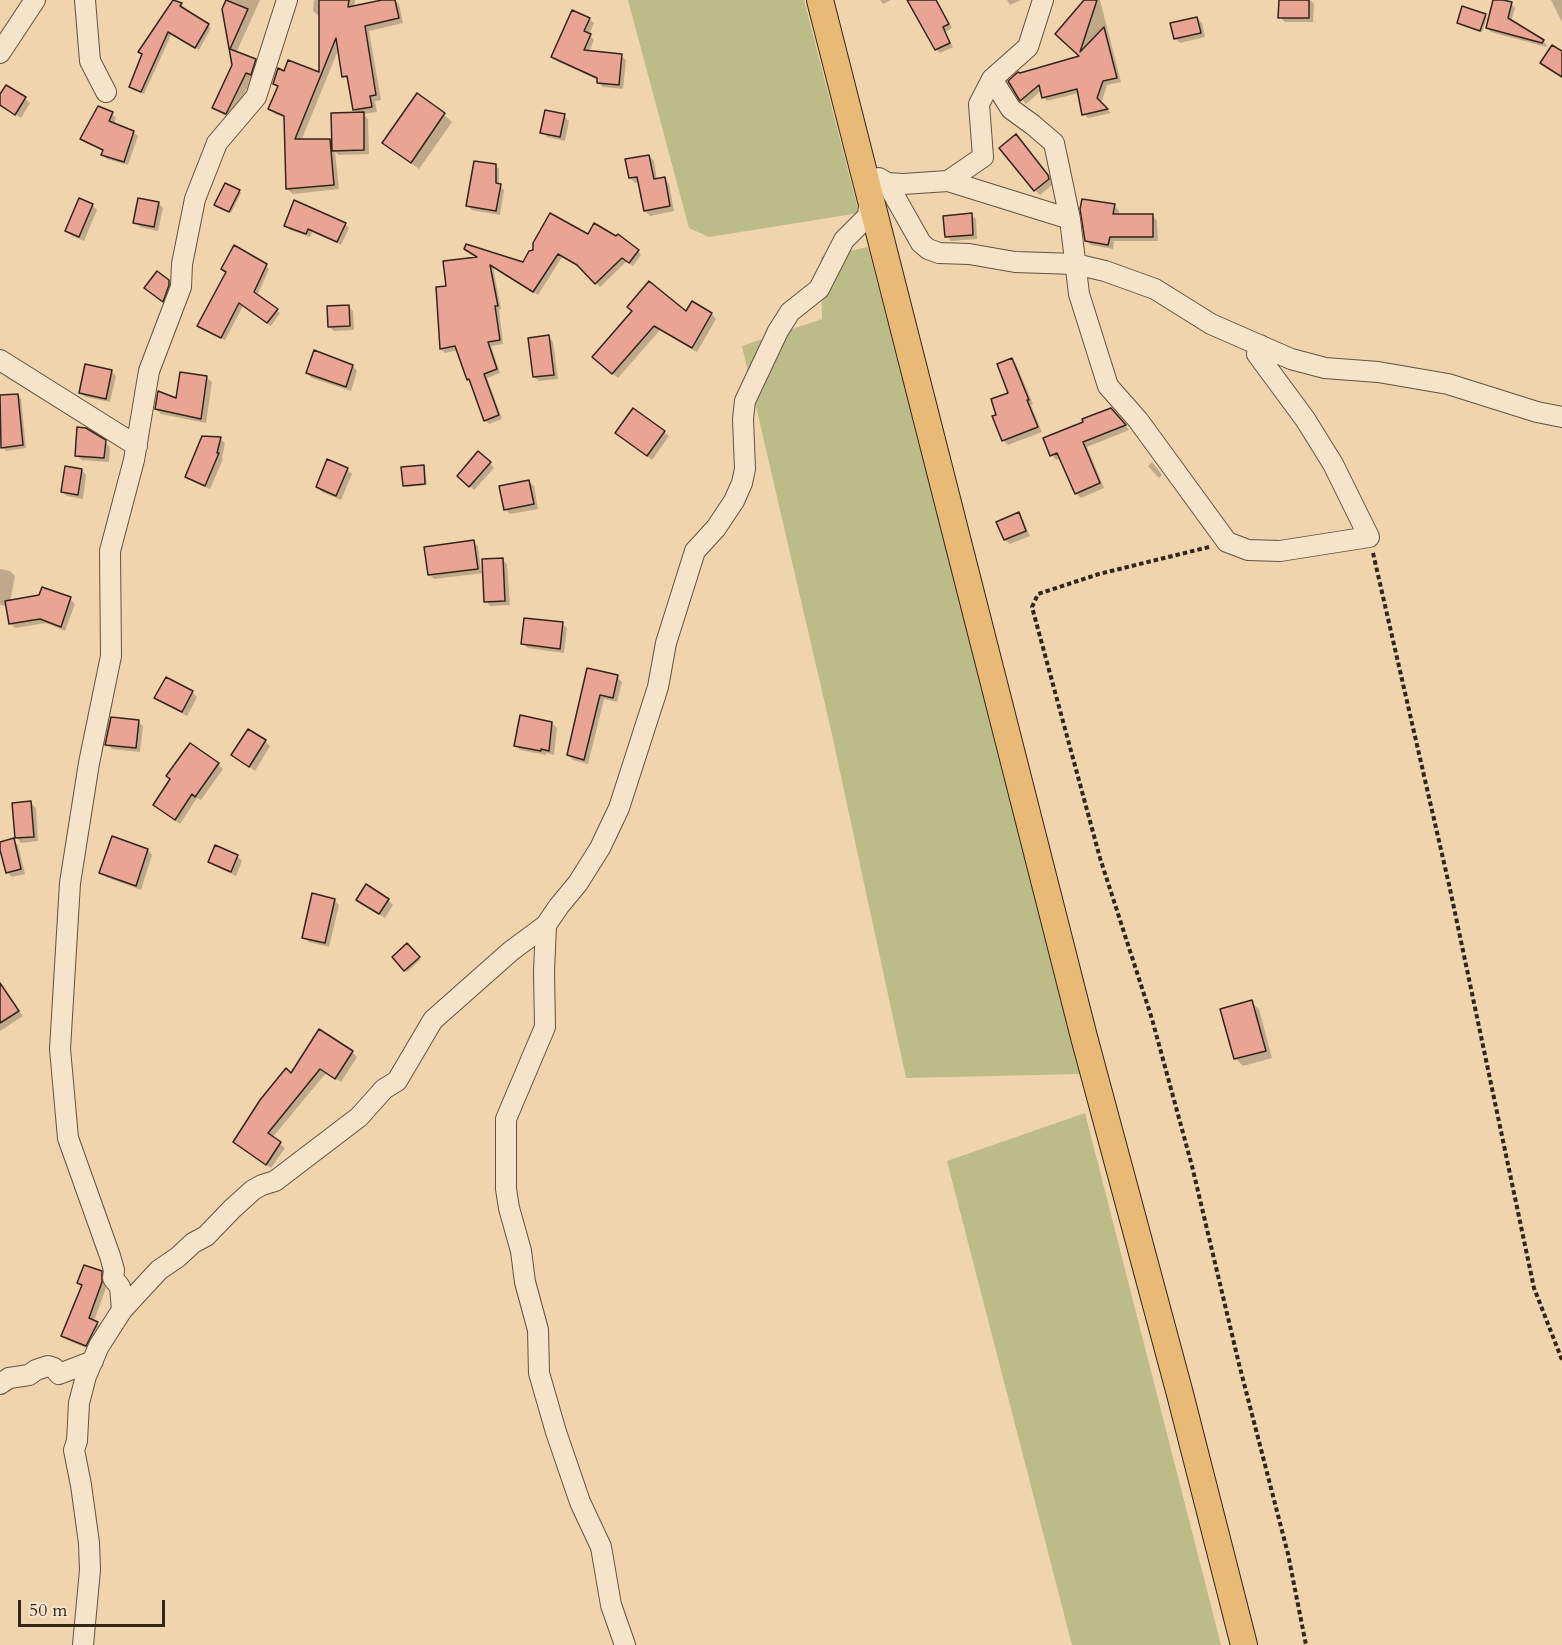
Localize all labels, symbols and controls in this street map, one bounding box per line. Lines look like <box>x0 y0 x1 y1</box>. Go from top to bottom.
scale bar <box>21 1588 168 1626</box>
text: 50 m <box>29 1598 68 1623</box>

